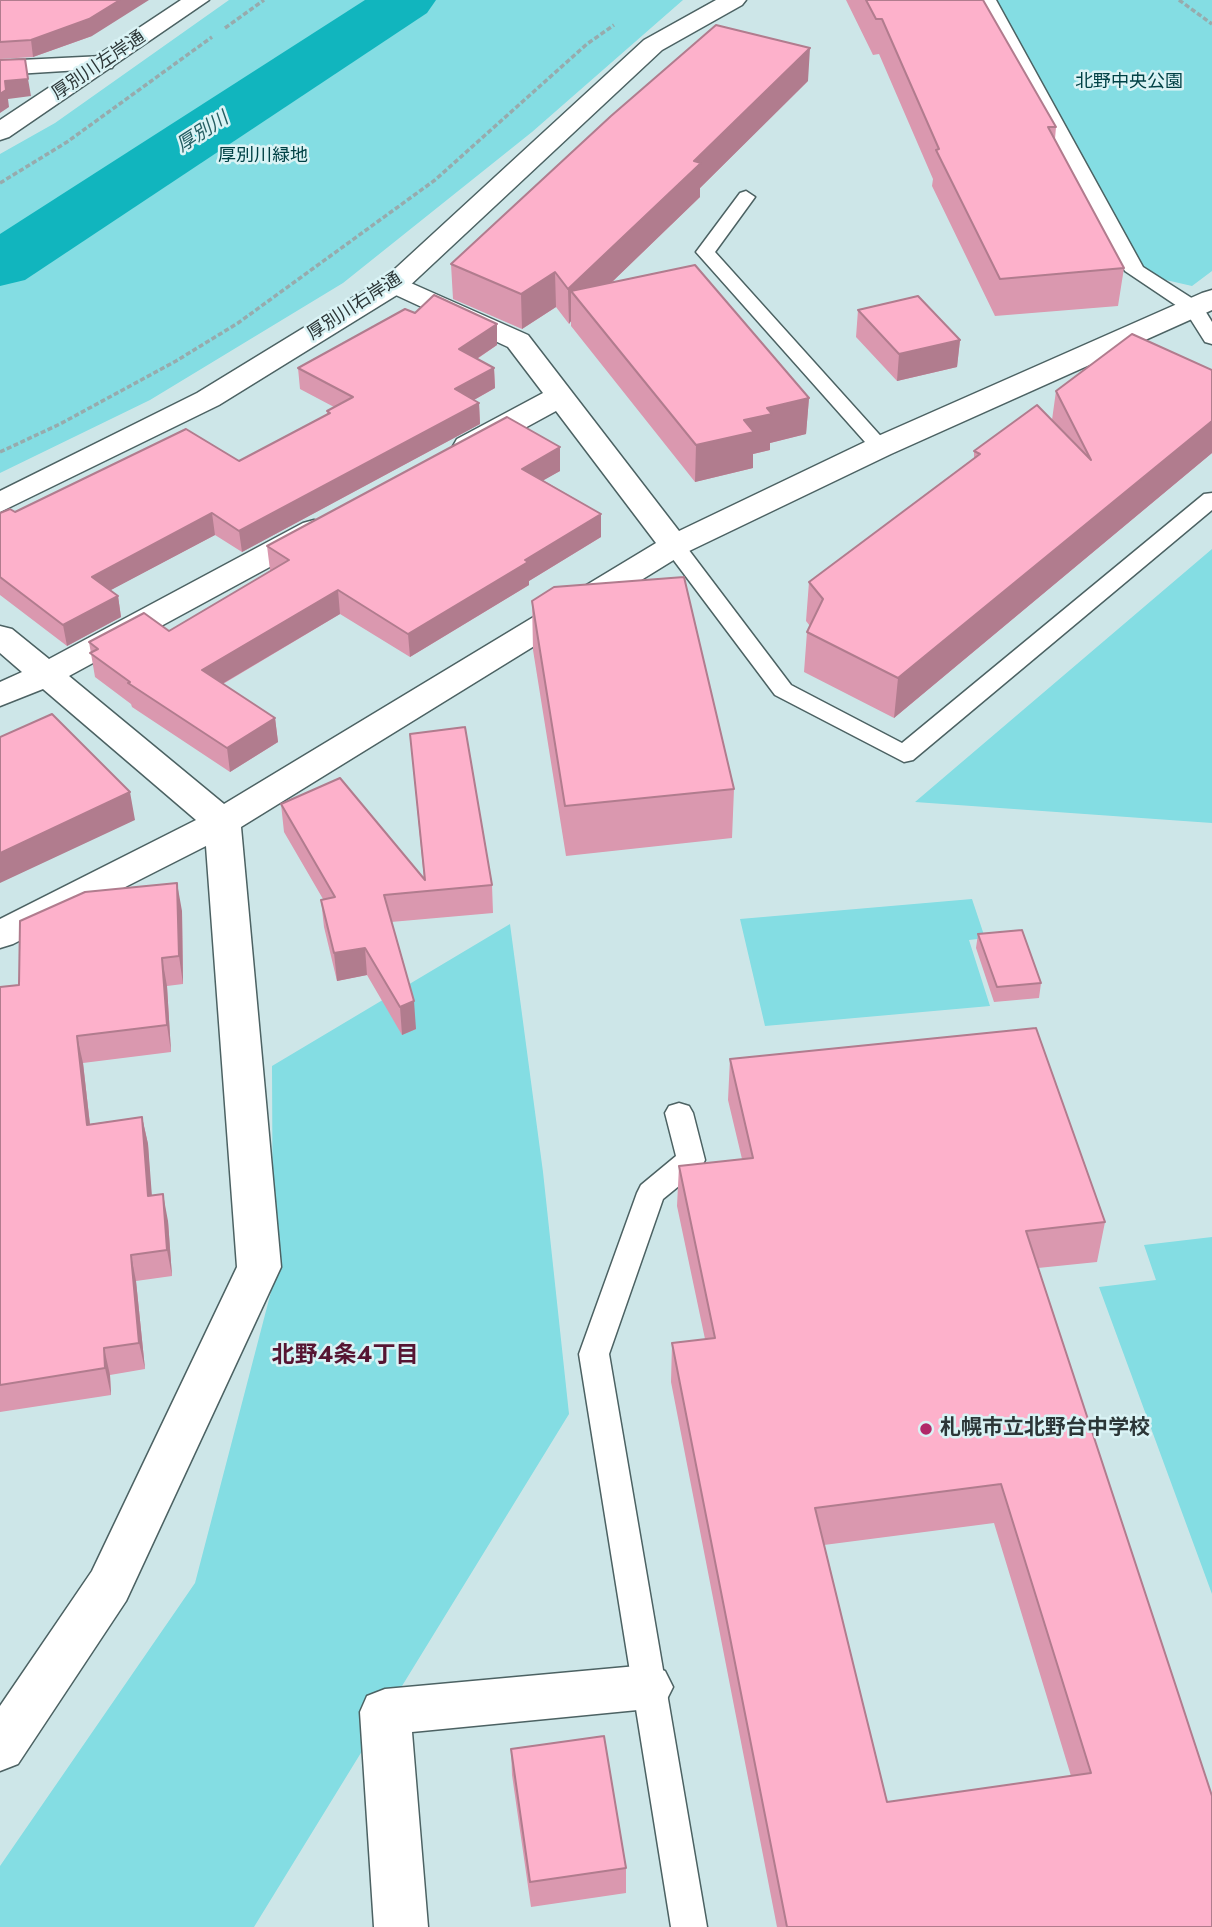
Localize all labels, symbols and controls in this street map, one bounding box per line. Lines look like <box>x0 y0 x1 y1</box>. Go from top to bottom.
street label: 厚別川左岸通 <box>48 27 150 105</box>
park label: 北野中央公園 <box>1075 72 1183 94</box>
water label: 厚別川 <box>173 108 233 158</box>
park label: 厚別川緑地 <box>218 146 308 168</box>
street label: 厚別川右岸通 <box>304 269 406 345</box>
district label: 北野4条4丁目 <box>271 1342 419 1370</box>
place label: 札幌市立北野台中学校 <box>940 1416 1150 1442</box>
marker: 札幌市立北野台中学校 <box>918 1421 934 1437</box>

